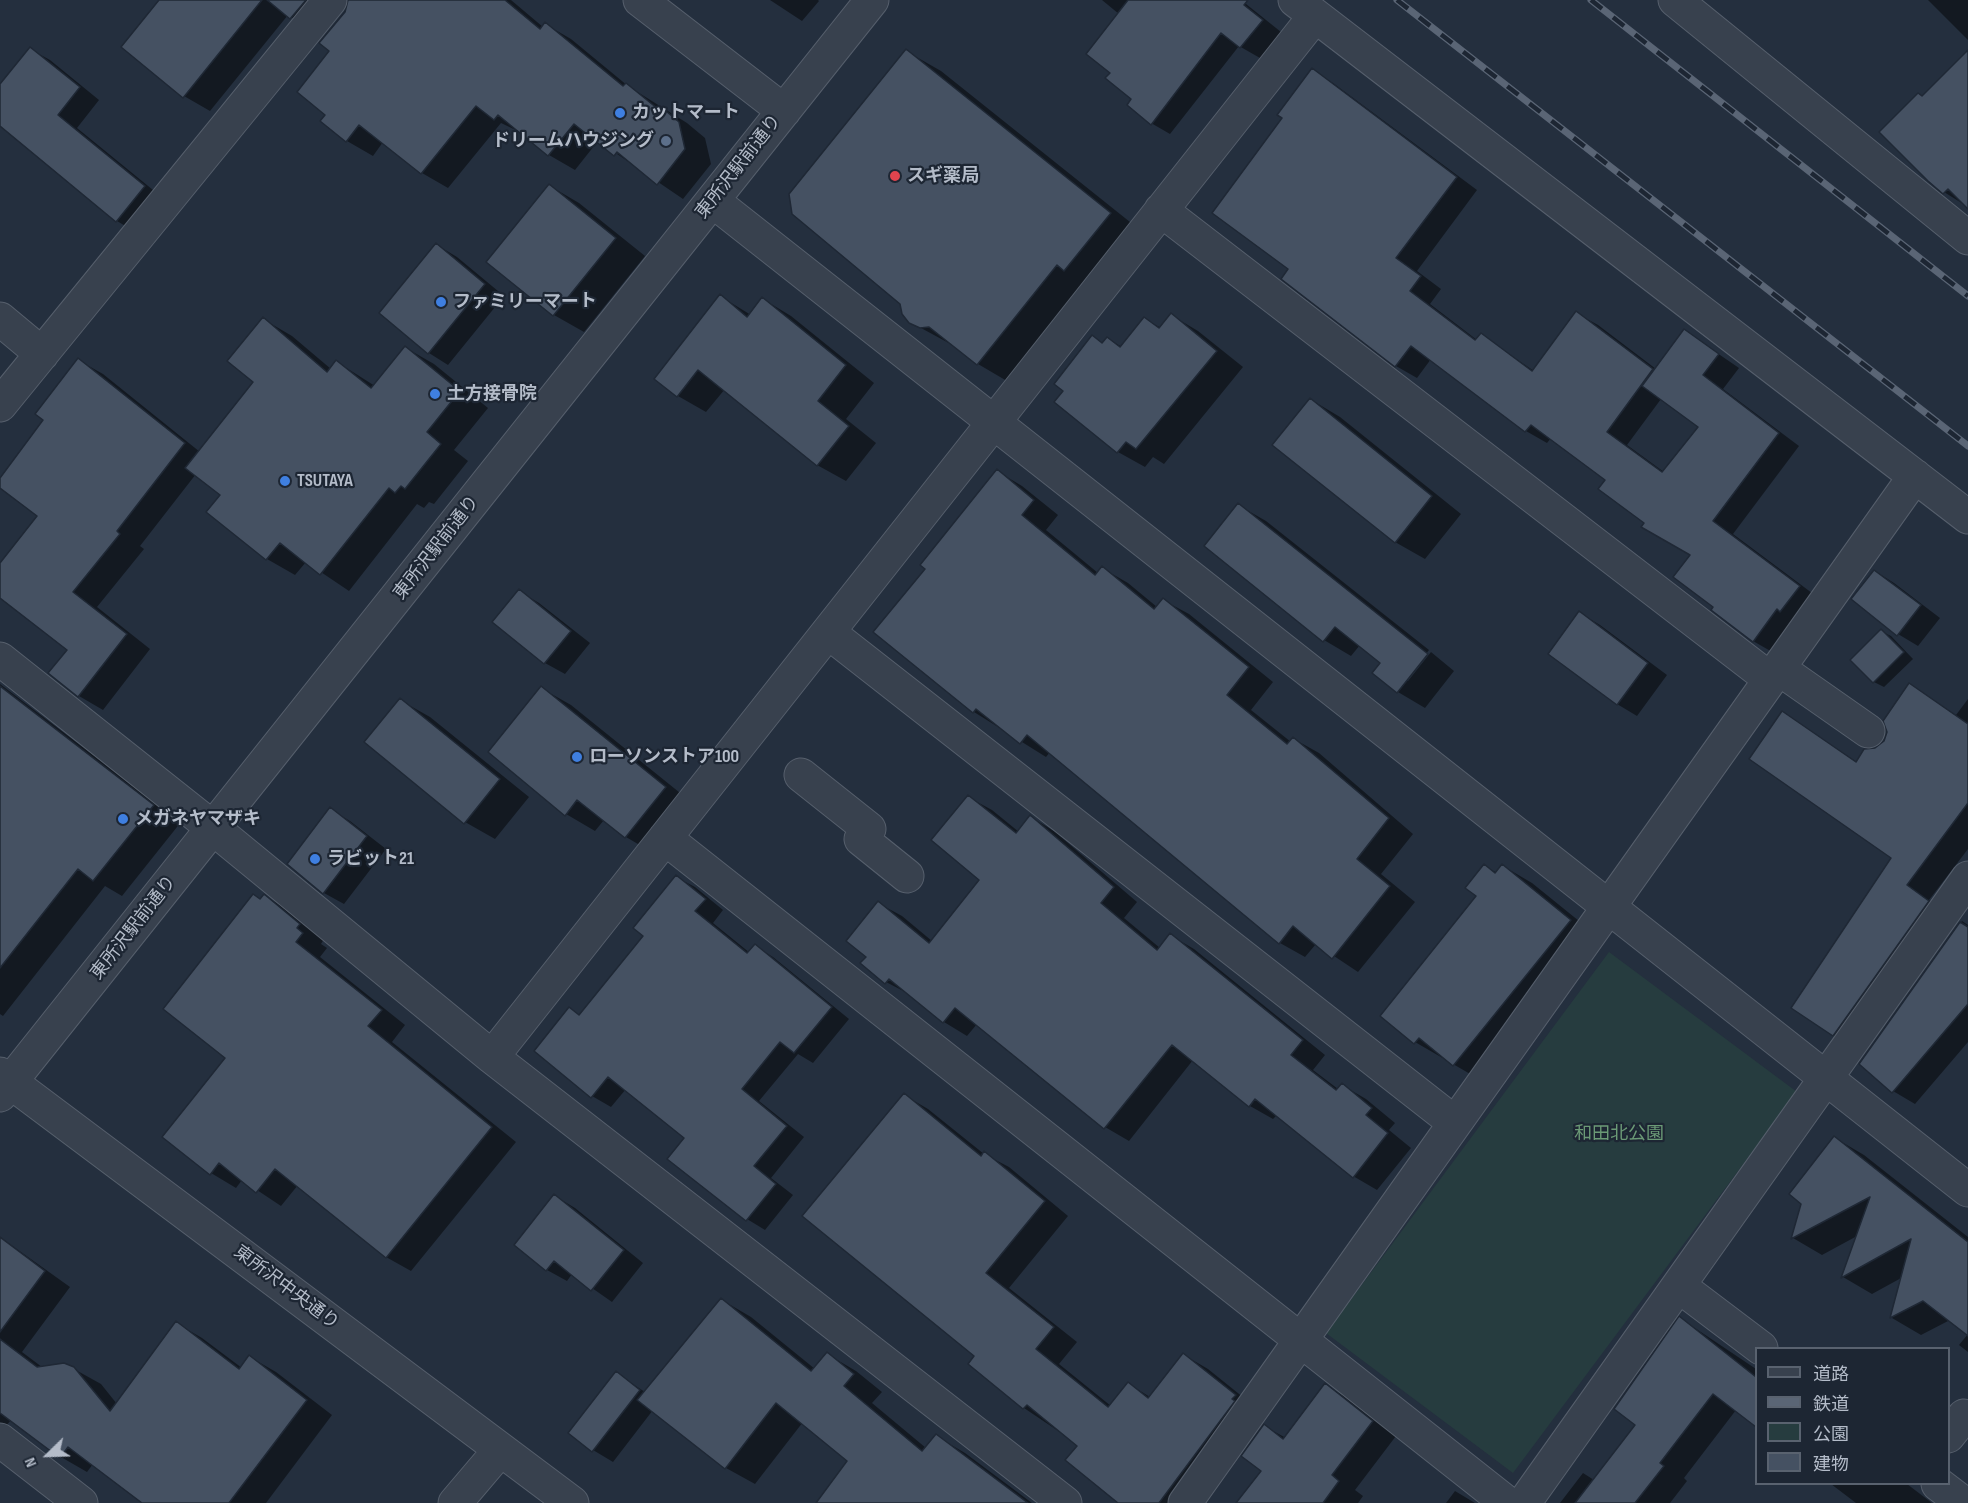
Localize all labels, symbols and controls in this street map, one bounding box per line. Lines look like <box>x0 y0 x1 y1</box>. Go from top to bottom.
place label: カットマート <box>632 102 740 124</box>
marker: カットマート <box>613 106 627 120</box>
street label: 東所沢駅前通り <box>692 111 786 223</box>
place label: ドリームハウジング <box>492 130 654 152</box>
marker: ドリームハウジング <box>659 134 673 148</box>
place label: スギ薬局 <box>907 165 979 187</box>
marker: スギ薬局 <box>888 169 902 183</box>
place label: ファミリーマート <box>453 291 597 313</box>
marker: ファミリーマート <box>434 295 448 309</box>
place label: 土方接骨院 <box>447 383 537 405</box>
marker: 土方接骨院 <box>428 387 442 401</box>
place label: TSUTAYA <box>297 470 353 492</box>
marker: TSUTAYA <box>278 474 292 488</box>
street label: 東所沢駅前通り <box>390 492 484 604</box>
place label: ローソンストア100 <box>589 746 739 768</box>
marker: ローソンストア100 <box>570 750 584 764</box>
place label: メガネヤマザキ <box>135 808 261 830</box>
marker: メガネヤマザキ <box>116 812 130 826</box>
place label: ラビット21 <box>327 848 414 870</box>
marker: ラビット21 <box>308 852 322 866</box>
street label: 東所沢駅前通り <box>87 872 181 984</box>
park label: 和田北公園 <box>1574 1123 1664 1145</box>
street label: 東所沢中央通り <box>229 1241 343 1335</box>
legend <box>1755 1347 1950 1485</box>
text: 道路 <box>1813 1364 1849 1385</box>
text: 鉄道 <box>1813 1394 1849 1415</box>
text: 公園 <box>1813 1424 1849 1445</box>
north arrow <box>18 1425 78 1485</box>
text: 建物 <box>1813 1454 1849 1475</box>
text: N <box>21 1455 41 1470</box>

